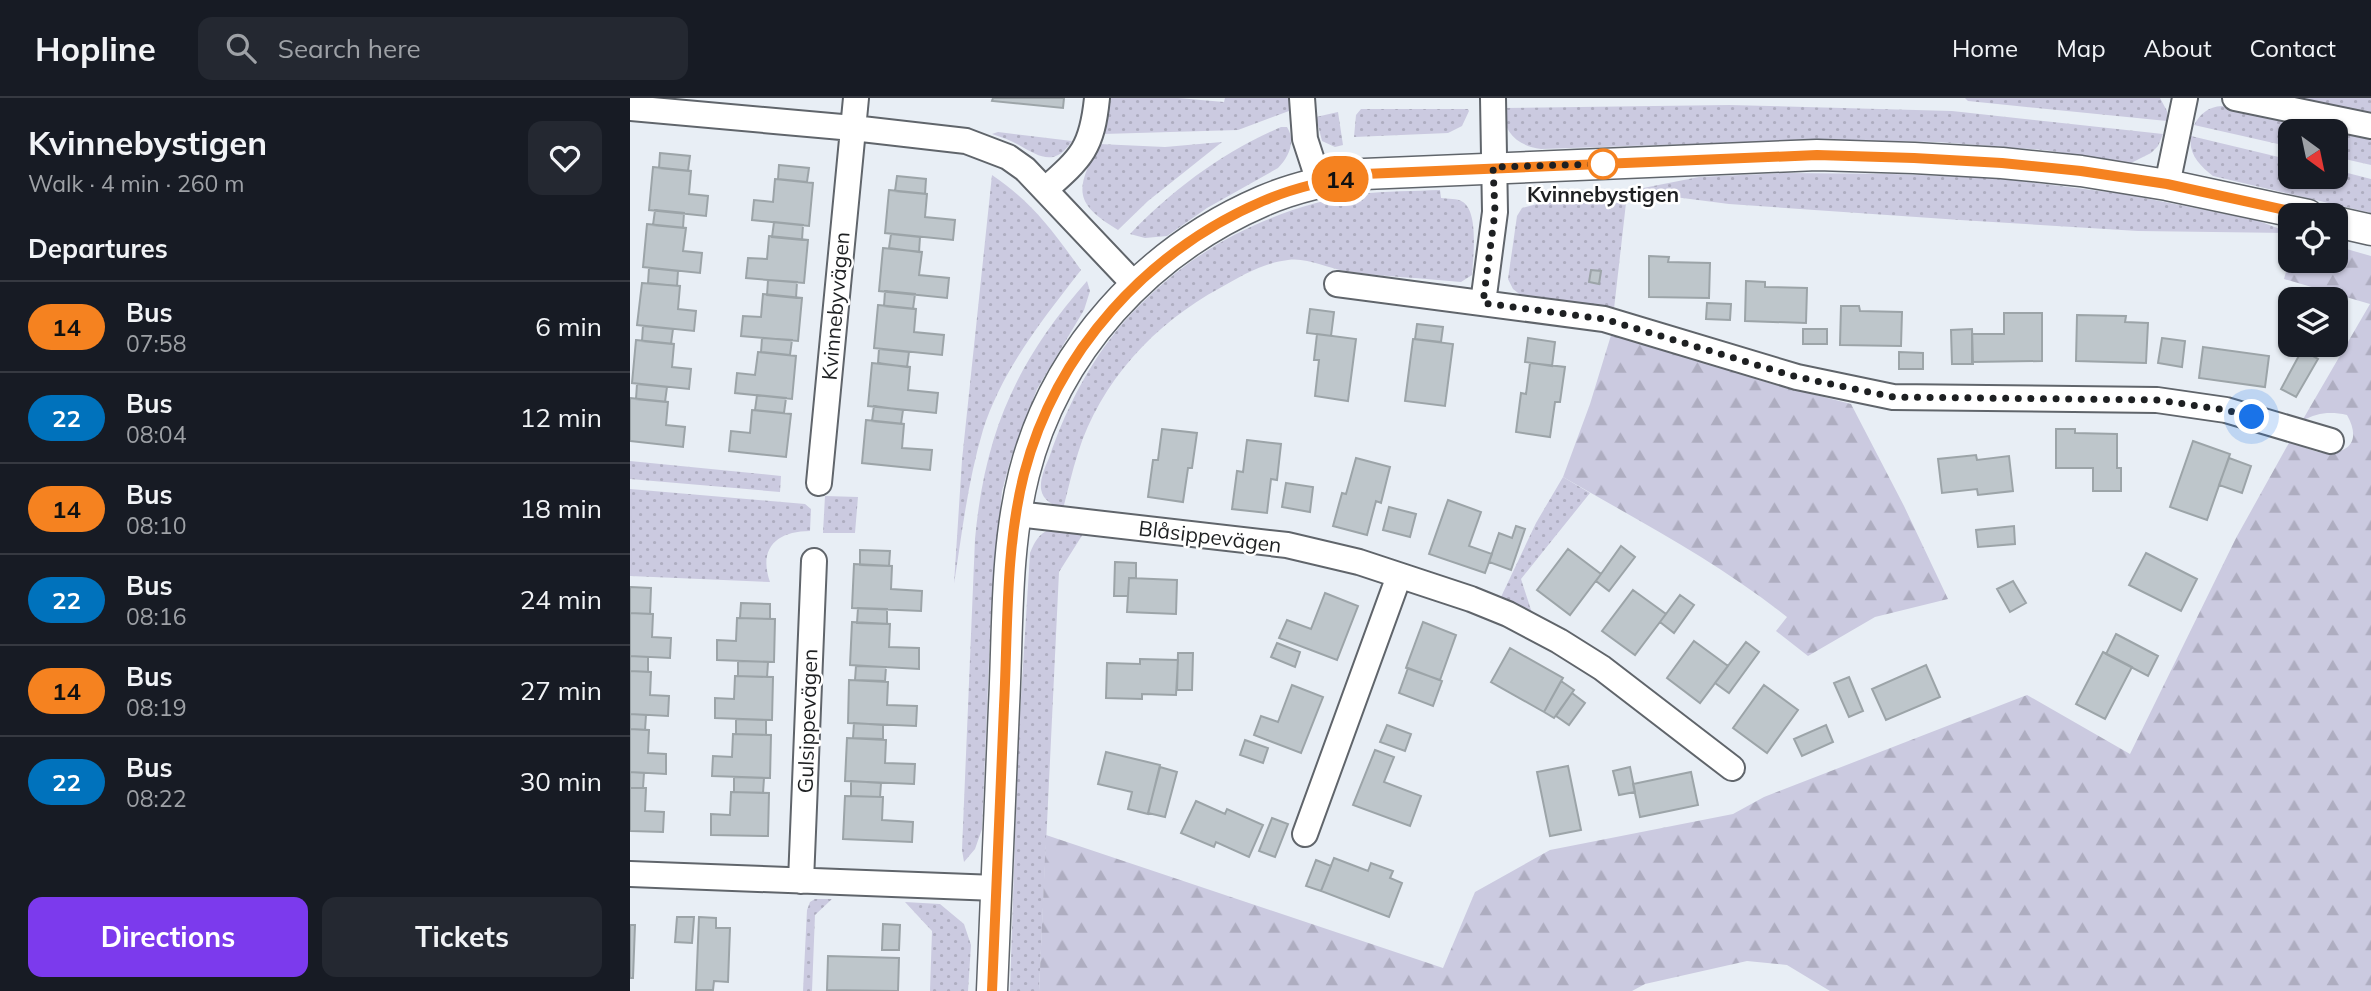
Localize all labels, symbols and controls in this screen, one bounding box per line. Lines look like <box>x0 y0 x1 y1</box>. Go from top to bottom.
search box <box>198 17 688 80</box>
text: Hopline <box>35 28 156 69</box>
icon: search <box>222 29 260 67</box>
text: Search here <box>278 32 421 65</box>
text: Home <box>1952 33 2018 63</box>
text: Map <box>2056 33 2106 63</box>
text: About <box>2144 33 2212 63</box>
text: Contact <box>2250 33 2336 63</box>
north arrow <box>2278 119 2348 189</box>
map controls <box>2278 119 2348 357</box>
button: heart <box>528 121 602 195</box>
text: Kvinnebystigen <box>28 122 267 163</box>
marker: Kvinnebystigen <box>1588 149 1618 179</box>
line badge: 14 <box>1308 156 1372 202</box>
text: 14 <box>1326 164 1354 194</box>
text: Walk · 4 min · 260 m <box>28 169 245 198</box>
place label: Kvinnebystigen <box>1527 181 1679 207</box>
button: locate <box>2278 203 2348 273</box>
street label: Kvinnebyvägen <box>816 231 854 381</box>
text: Departures <box>28 232 168 265</box>
button: layers <box>2278 287 2348 357</box>
text: Bus <box>126 296 172 329</box>
text: 6 min <box>535 310 602 343</box>
text: 14 <box>52 312 81 342</box>
text: 07:58 <box>126 329 186 358</box>
text: Bus <box>126 387 172 420</box>
your location <box>2234 399 2269 434</box>
text: 12 min <box>520 401 602 434</box>
text: 22 <box>52 403 81 433</box>
text: 08:04 <box>126 420 186 449</box>
text: Bus <box>126 478 172 511</box>
text: 18 min <box>520 492 602 525</box>
text: 14 <box>52 494 81 524</box>
text: 08:10 <box>126 511 186 540</box>
street label: Blåsippevägen <box>1137 514 1283 558</box>
text: Bus <box>126 569 172 602</box>
text: 24 min <box>520 583 602 616</box>
text: 22 <box>52 585 81 615</box>
text: 08:16 <box>126 602 186 631</box>
street label: Gulsippevägen <box>791 648 823 794</box>
text: Bus <box>126 660 172 693</box>
text: 27 min <box>520 674 602 707</box>
text: 14 <box>52 676 81 706</box>
text: 08:19 <box>126 693 186 722</box>
text: Bus <box>126 751 172 784</box>
text: 30 min <box>520 765 602 798</box>
text: 22 <box>52 767 81 797</box>
text: 08:22 <box>126 784 186 813</box>
button: Directions <box>28 897 308 977</box>
button: Tickets <box>322 897 602 977</box>

